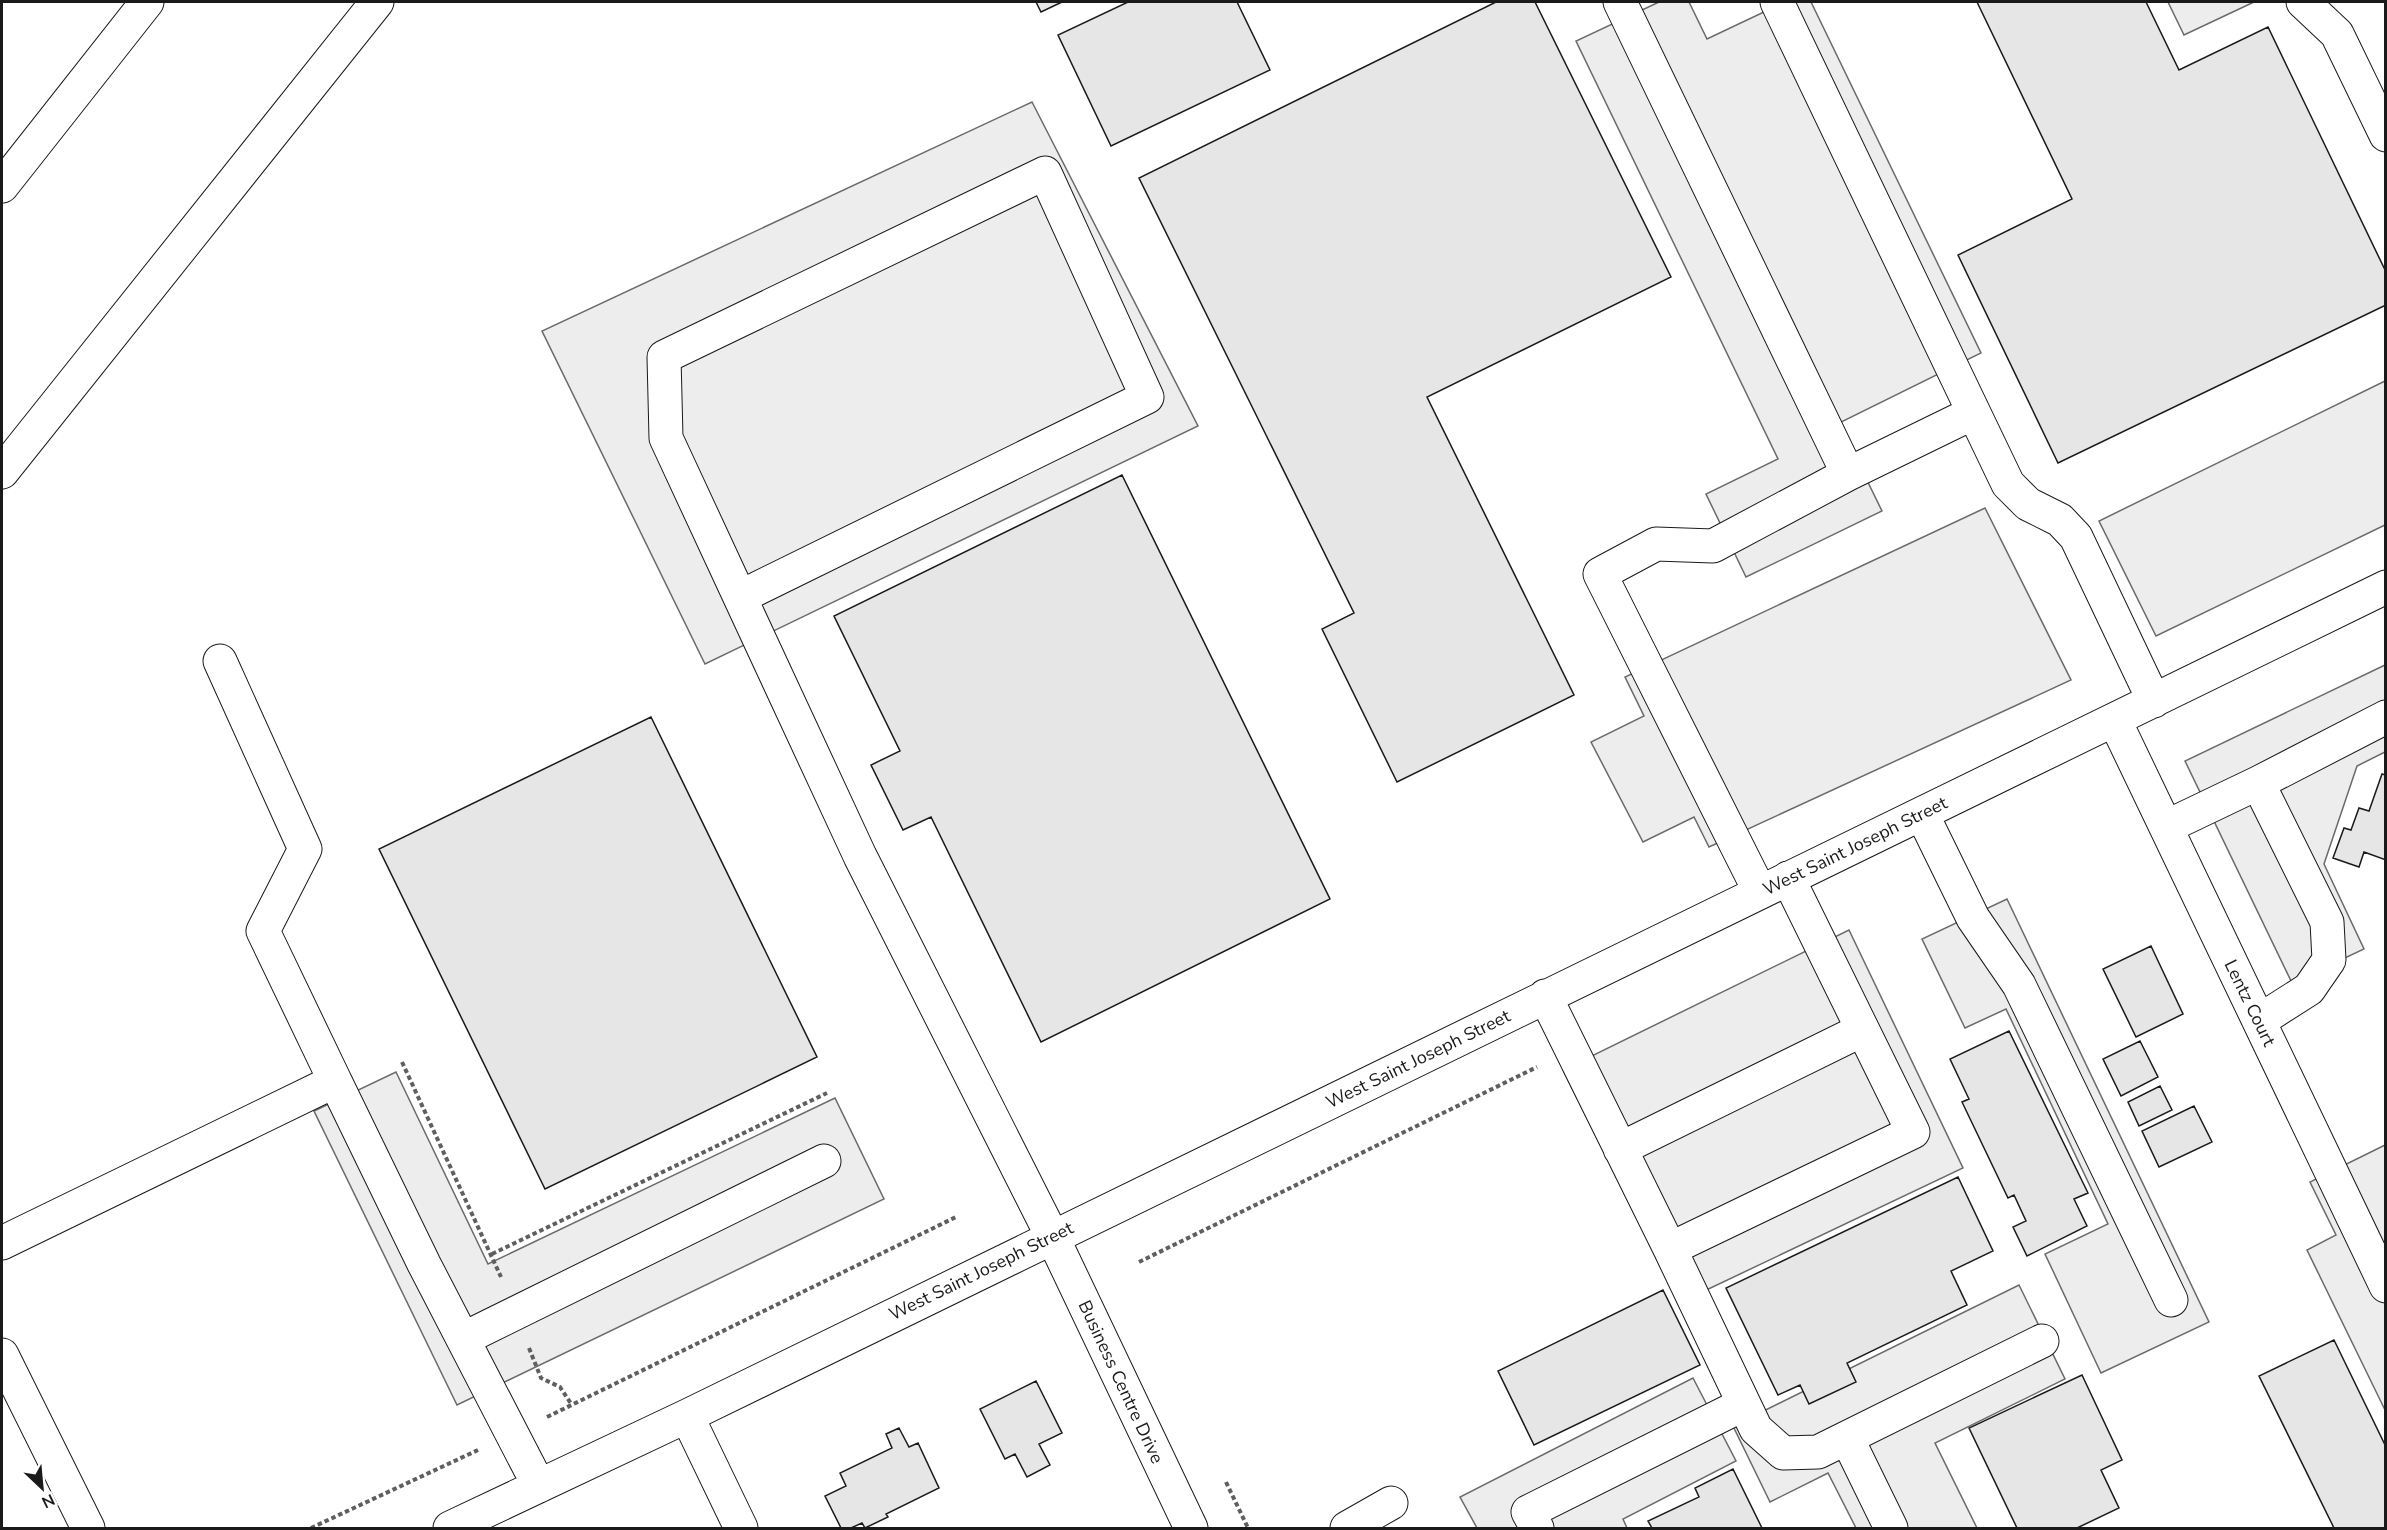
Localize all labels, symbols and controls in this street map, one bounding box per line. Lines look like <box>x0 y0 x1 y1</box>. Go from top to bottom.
street label: West Saint Joseph Street <box>1759 791 1952 901</box>
street label: Lentz Court <box>2219 956 2282 1051</box>
street label: West Saint Joseph Street <box>1322 1004 1515 1114</box>
street label: West Saint Joseph Street <box>885 1216 1078 1326</box>
street label: Business Centre Drive <box>1073 1296 1169 1468</box>
north arrow <box>12 1458 72 1518</box>
text: N <box>38 1488 58 1513</box>

